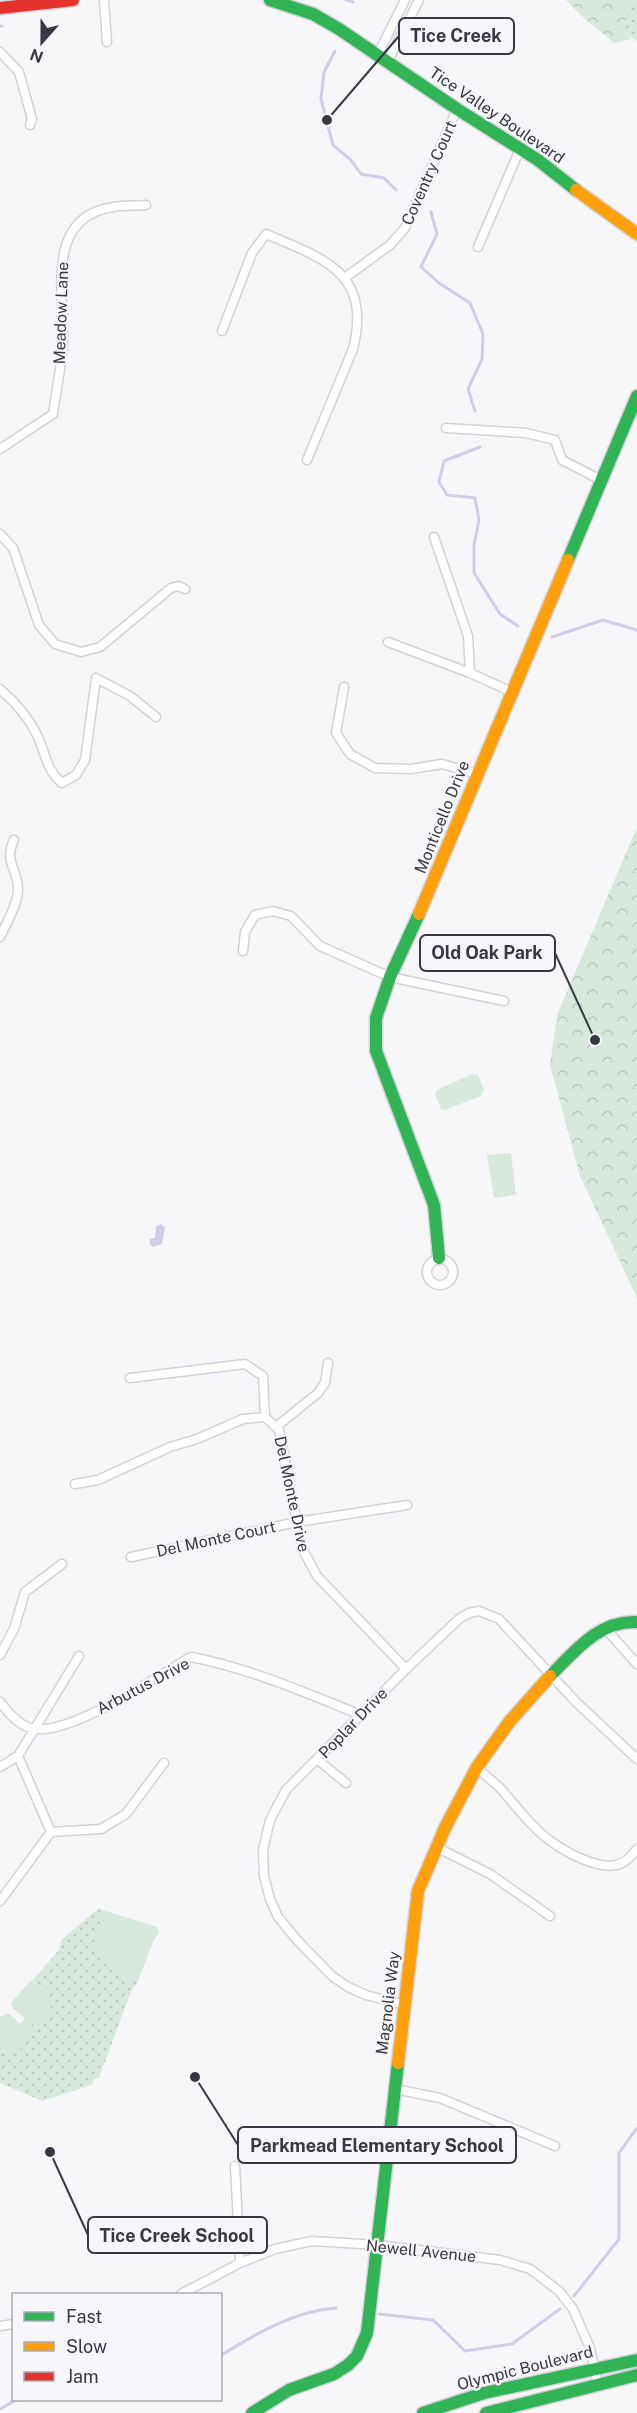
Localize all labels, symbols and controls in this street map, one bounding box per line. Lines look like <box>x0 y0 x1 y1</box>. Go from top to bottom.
north arrow <box>12 12 72 72</box>
callout: Tice Creek <box>399 18 514 54</box>
text: Tice Creek <box>410 25 502 46</box>
text: N <box>28 44 46 67</box>
street label: Tice Valley Boulevard <box>426 63 568 167</box>
street label: Coventry Court <box>397 118 461 228</box>
street label: Meadow Lane <box>50 261 72 365</box>
street label: Monticello Drive <box>411 758 473 876</box>
callout: Old Oak Park <box>420 935 555 971</box>
text: Old Oak Park <box>431 942 543 963</box>
street label: Del Monte Drive <box>270 1434 314 1554</box>
street label: Del Monte Court <box>155 1517 277 1561</box>
street label: Arbutus Drive <box>93 1654 193 1718</box>
street label: Poplar Drive <box>315 1684 391 1762</box>
street label: Magnolia Way <box>372 1950 404 2056</box>
callout: Parkmead Elementary School <box>238 2127 516 2163</box>
text: Parkmead Elementary School <box>250 2135 504 2156</box>
callout: Tice Creek School <box>88 2217 267 2253</box>
text: Tice Creek School <box>99 2225 255 2246</box>
street label: Newell Avenue <box>365 2236 477 2266</box>
legend <box>12 2293 222 2401</box>
text: Fast <box>66 2306 102 2327</box>
text: Slow <box>66 2336 107 2357</box>
street label: Olympic Boulevard <box>455 2342 595 2394</box>
text: Jam <box>66 2366 99 2387</box>

